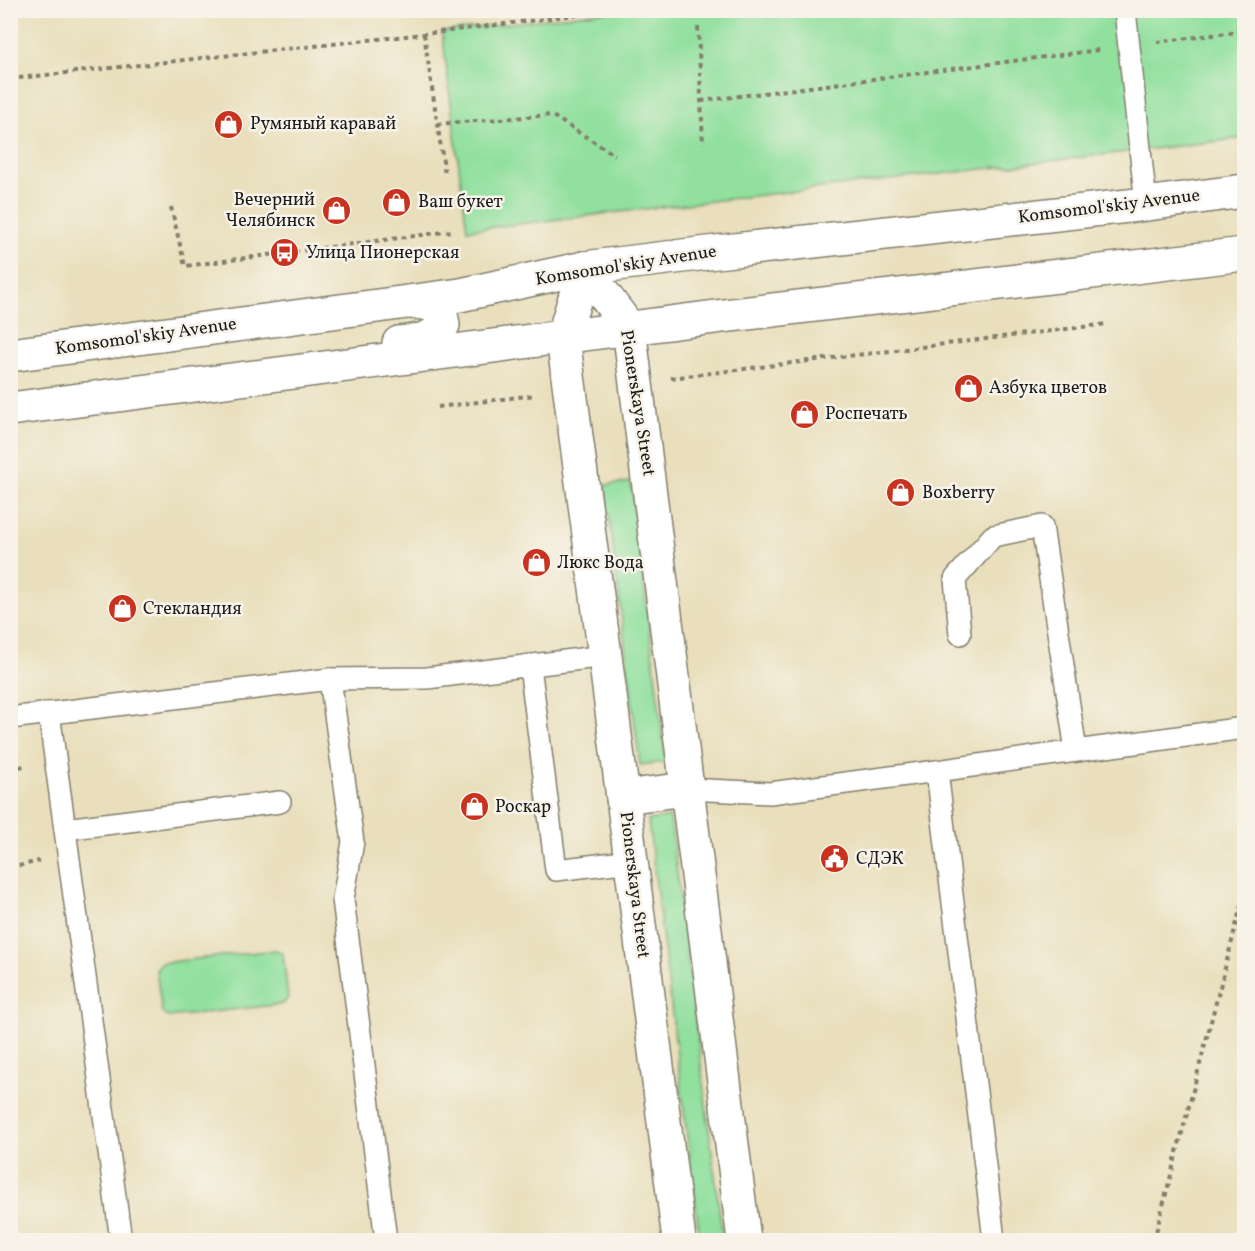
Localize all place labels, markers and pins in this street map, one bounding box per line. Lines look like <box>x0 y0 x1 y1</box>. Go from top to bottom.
shop icon: Румяный каравай <box>213 108 245 140</box>
place label: Румяный каравай <box>250 112 396 137</box>
shop icon: Ваш букет <box>381 186 413 218</box>
place label: Вечерний Челябинск <box>226 188 315 234</box>
place label: Ваш букет <box>418 190 503 215</box>
shop icon: Вечерний Челябинск <box>320 194 352 226</box>
bus stop icon: Улица Пионерская <box>269 237 301 269</box>
place label: Улица Пионерская <box>306 241 459 266</box>
shop icon: Азбука цветов <box>952 372 984 404</box>
place label: Азбука цветов <box>989 376 1107 401</box>
shop icon: Роспечать <box>788 398 820 430</box>
place label: Роспечать <box>825 402 908 427</box>
shop icon: Boxberry <box>885 477 917 509</box>
place label: Boxberry <box>922 481 995 506</box>
shop icon: Люкс Вода <box>520 547 552 579</box>
place label: Люкс Вода <box>557 551 644 576</box>
shop icon: Стекландия <box>106 593 138 625</box>
place label: Стекландия <box>143 597 242 622</box>
shop icon: Роскар <box>458 791 490 823</box>
place label: Роскар <box>495 795 551 820</box>
public building icon: СДЭК <box>819 843 851 875</box>
place label: СДЭК <box>856 847 904 872</box>

